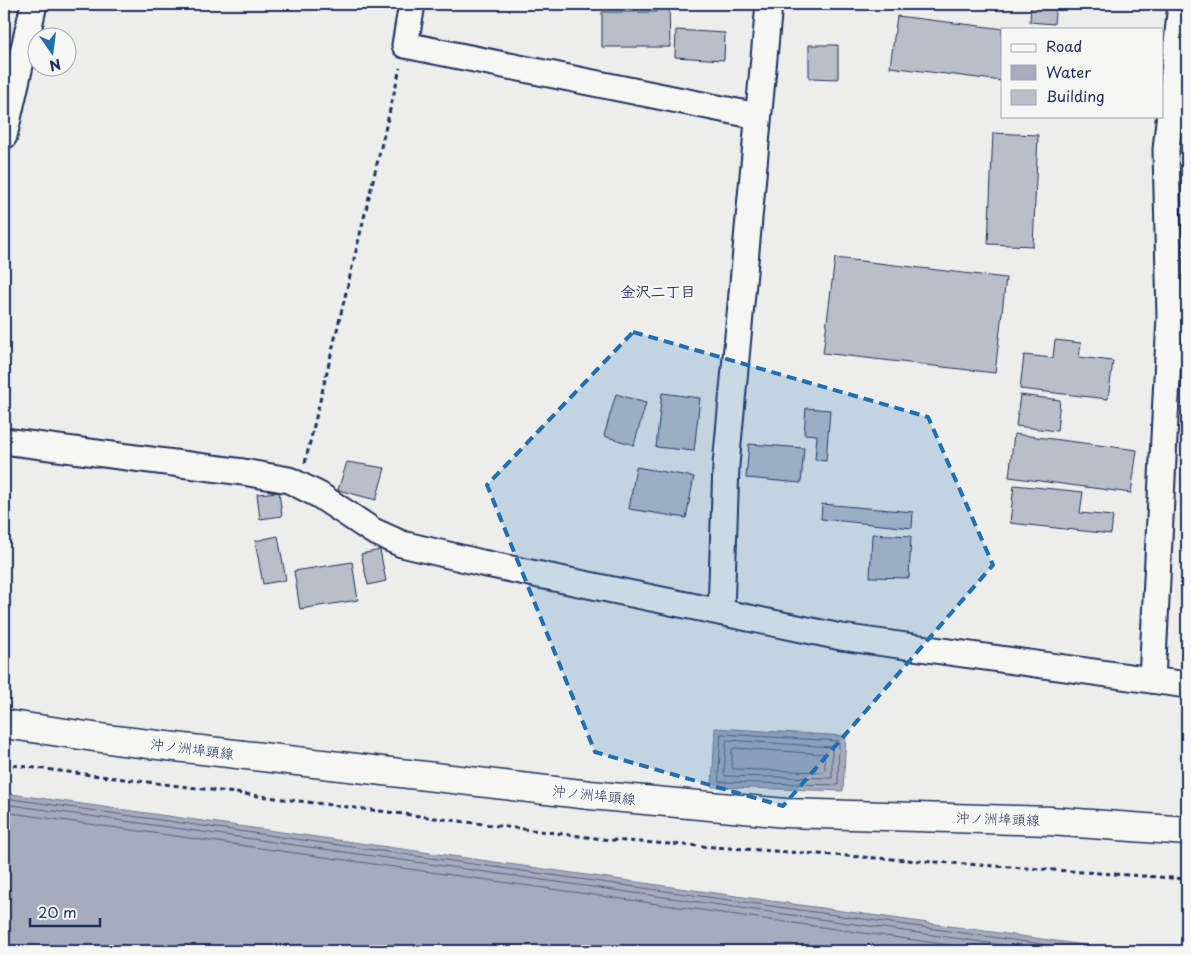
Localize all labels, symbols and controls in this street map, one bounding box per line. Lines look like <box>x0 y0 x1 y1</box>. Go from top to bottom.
north arrow <box>28 28 78 78</box>
legend <box>1001 28 1164 118</box>
text: Road <box>1046 34 1082 57</box>
text: N <box>47 54 63 77</box>
text: Water <box>1046 60 1091 83</box>
text: Building <box>1046 84 1105 107</box>
district label: 金沢二丁目 <box>620 279 696 302</box>
street label: 沖ノ洲埠頭線 <box>149 733 235 764</box>
street label: 沖ノ洲埠頭線 <box>551 780 637 809</box>
street label: 沖ノ洲埠頭線 <box>956 807 1040 830</box>
scale bar <box>30 895 100 927</box>
text: 20 m <box>38 900 77 923</box>

